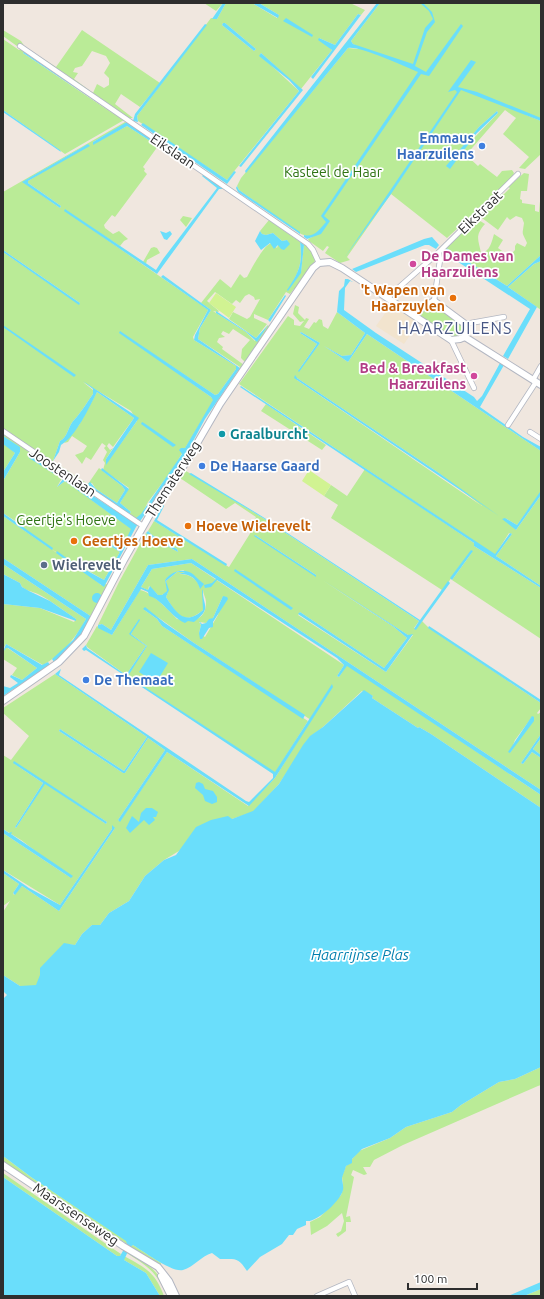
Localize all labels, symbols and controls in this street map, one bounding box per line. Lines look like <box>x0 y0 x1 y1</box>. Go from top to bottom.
street label: Eikslaan <box>148 130 198 172</box>
place label: Emmaus Haarzuilens <box>397 130 474 162</box>
marker: Emmaus Haarzuilens <box>477 141 487 151</box>
park label: Kasteel de Haar <box>284 164 383 180</box>
street label: Eikstraat <box>455 187 506 237</box>
place label: De Dames van Haarzuilens <box>421 248 514 280</box>
marker: De Dames van Haarzuilens <box>408 259 418 269</box>
place label: 't Wapen van Haarzuylen <box>361 282 445 314</box>
marker: 't Wapen van Haarzuylen <box>448 293 458 303</box>
district label: HAARZUILENS <box>398 319 512 337</box>
place label: Bed & Breakfast Haarzuilens <box>360 360 466 392</box>
marker: Bed & Breakfast Haarzuilens <box>469 371 479 381</box>
place label: Graalburcht <box>230 426 308 442</box>
marker: Graalburcht <box>217 429 227 439</box>
street label: Thematerweg <box>142 438 204 520</box>
street label: Joostenlaan <box>27 444 99 500</box>
place label: De Haarse Gaard <box>210 458 320 474</box>
marker: De Haarse Gaard <box>197 461 207 471</box>
park label: Geertje's Hoeve <box>16 512 116 528</box>
place label: Hoeve Wielrevelt <box>196 518 311 534</box>
marker: Hoeve Wielrevelt <box>183 521 193 531</box>
place label: Geertjes Hoeve <box>82 533 184 549</box>
marker: Geertjes Hoeve <box>69 536 79 546</box>
place label: Wielrevelt <box>52 557 121 573</box>
marker: Wielrevelt <box>39 560 49 570</box>
place label: De Themaat <box>94 672 174 688</box>
marker: De Themaat <box>81 675 91 685</box>
water label: Haarrijnse Plas <box>311 946 410 963</box>
street label: Maarssenseweg <box>30 1179 122 1249</box>
scale bar <box>408 1265 477 1291</box>
text: 100 m <box>414 1272 447 1285</box>

